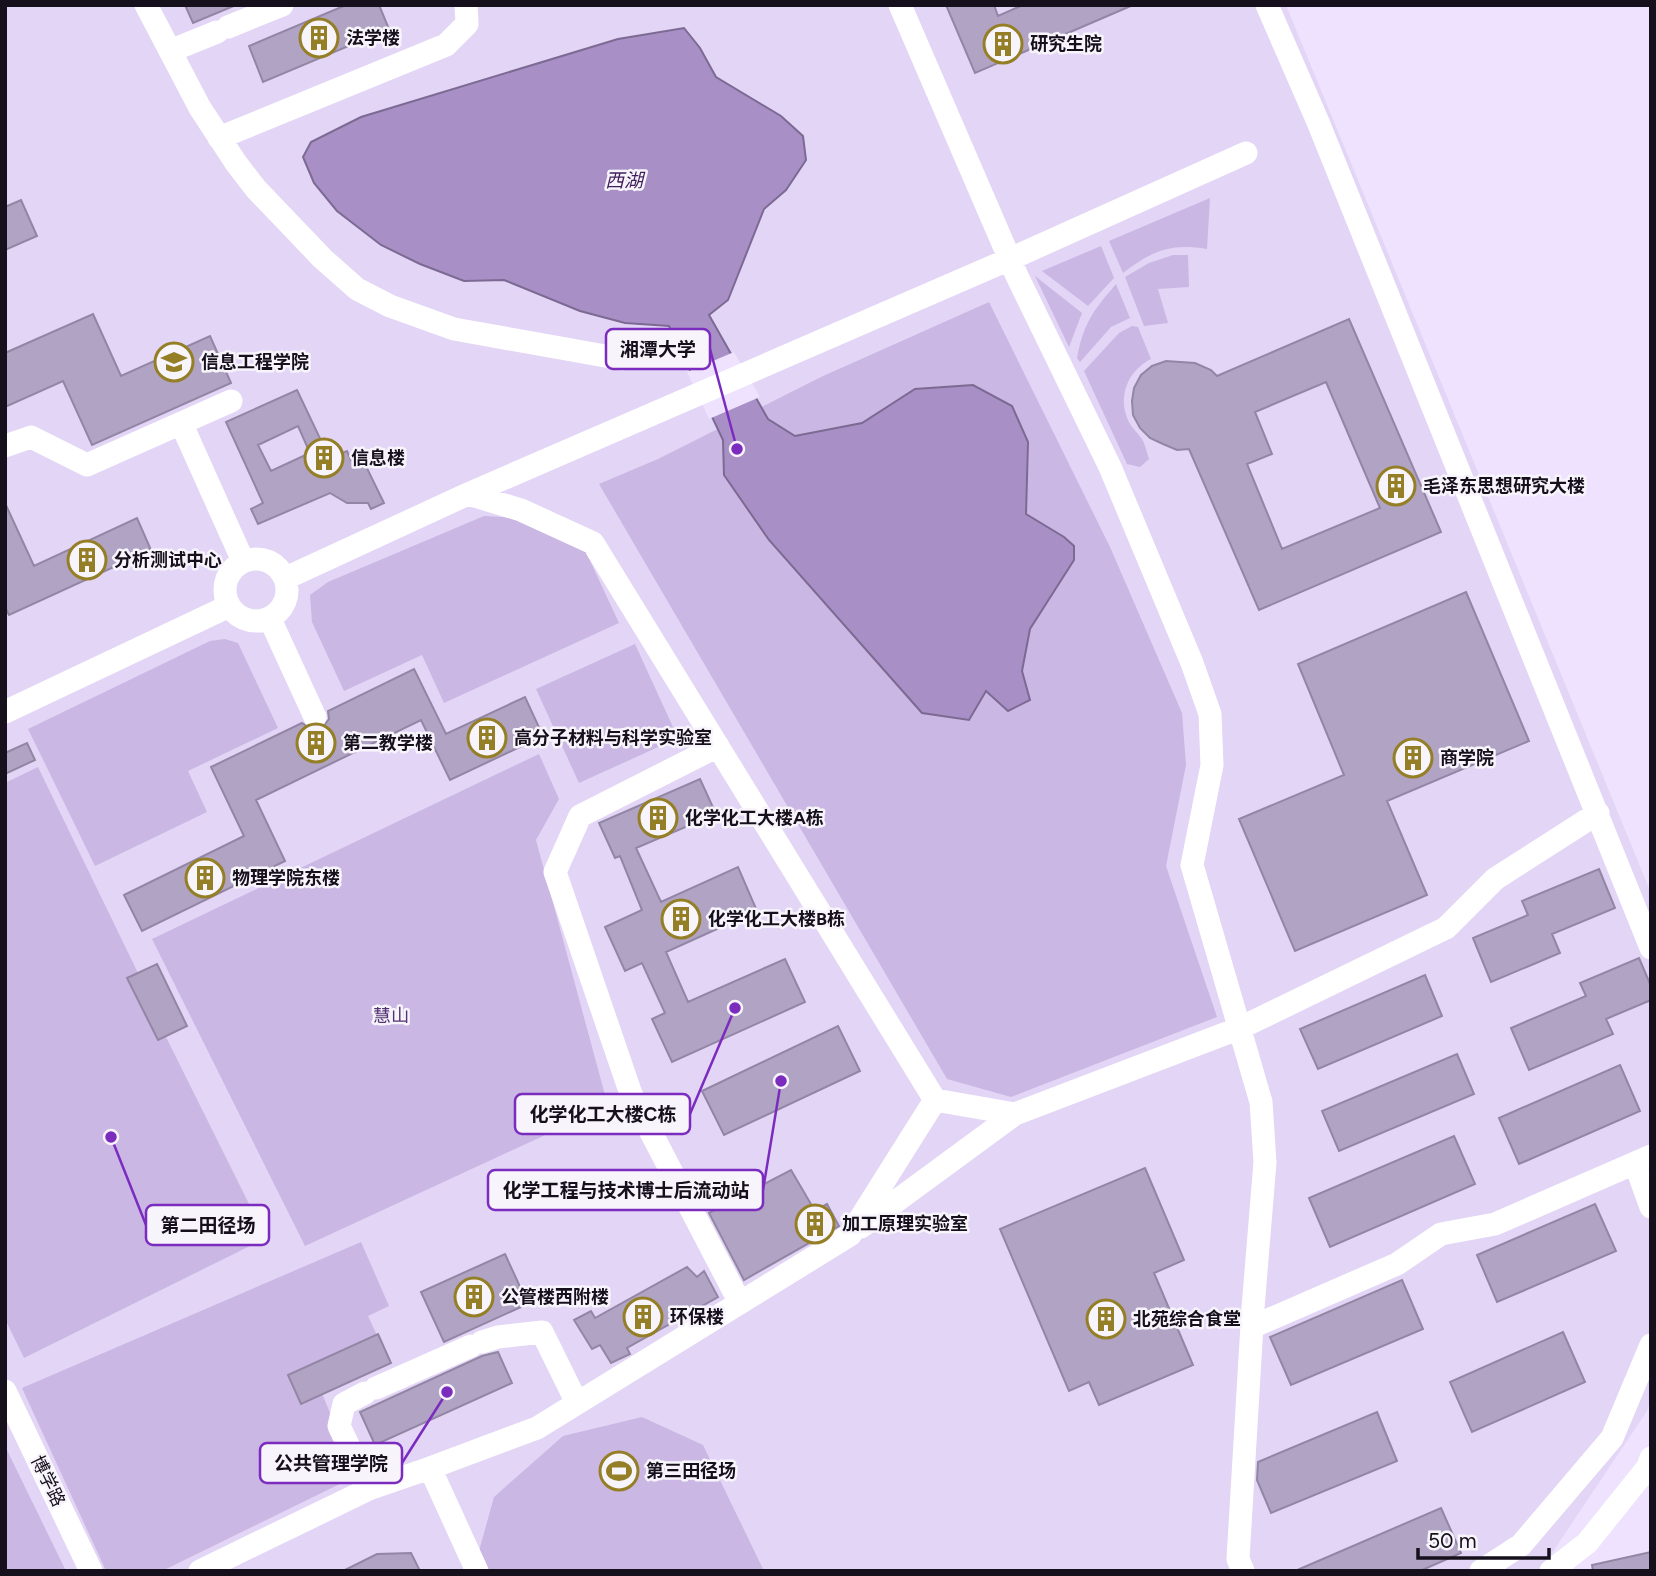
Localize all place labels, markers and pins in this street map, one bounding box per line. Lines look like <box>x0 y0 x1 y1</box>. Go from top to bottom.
building icon: 法学楼 <box>298 17 340 59</box>
building icon: 研究生院 <box>982 23 1024 65</box>
place label: 法学楼 <box>346 27 400 49</box>
place label: 研究生院 <box>1030 33 1102 55</box>
callout: 湘潭大学 <box>606 329 710 369</box>
school or university icon: 信息工程学院 <box>153 341 195 383</box>
place label: 信息工程学院 <box>201 351 309 373</box>
building icon: 信息楼 <box>303 437 345 479</box>
place label: 信息楼 <box>351 447 405 469</box>
building icon: 毛泽东思想研究大楼 <box>1375 465 1417 507</box>
place label: 毛泽东思想研究大楼 <box>1423 475 1585 497</box>
building icon: 分析测试中心 <box>66 539 108 581</box>
place label: 分析测试中心 <box>114 549 222 571</box>
building icon: 高分子材料与科学实验室 <box>466 717 508 759</box>
building icon: 第二教学楼 <box>295 722 337 764</box>
place label: 高分子材料与科学实验室 <box>514 727 712 749</box>
place label: 第二教学楼 <box>343 732 433 754</box>
building icon: 商学院 <box>1392 737 1434 779</box>
place label: 商学院 <box>1440 747 1494 769</box>
building icon: 化学化工大楼A栋 <box>637 797 679 839</box>
place label: 化学化工大楼A栋 <box>685 807 824 829</box>
building icon: 物理学院东楼 <box>184 857 226 899</box>
place label: 物理学院东楼 <box>232 867 340 889</box>
building icon: 化学化工大楼B栋 <box>660 898 702 940</box>
place label: 化学化工大楼B栋 <box>708 908 845 930</box>
callout: 化学化工大楼C栋 <box>515 1094 690 1134</box>
callout: 化学工程与技术博士后流动站 <box>488 1170 763 1210</box>
building icon: 加工原理实验室 <box>794 1203 836 1245</box>
callout: 第二田径场 <box>146 1205 269 1245</box>
place label: 加工原理实验室 <box>842 1213 968 1235</box>
building icon: 公管楼西附楼 <box>453 1276 495 1318</box>
place label: 公管楼西附楼 <box>501 1286 609 1308</box>
building icon: 环保楼 <box>622 1296 664 1338</box>
building icon: 北苑综合食堂 <box>1085 1298 1127 1340</box>
place label: 环保楼 <box>670 1306 724 1328</box>
place label: 北苑综合食堂 <box>1133 1308 1241 1330</box>
callout: 公共管理学院 <box>260 1443 402 1483</box>
sports icon: 第三田径场 <box>598 1450 640 1492</box>
place label: 第三田径场 <box>646 1460 736 1482</box>

